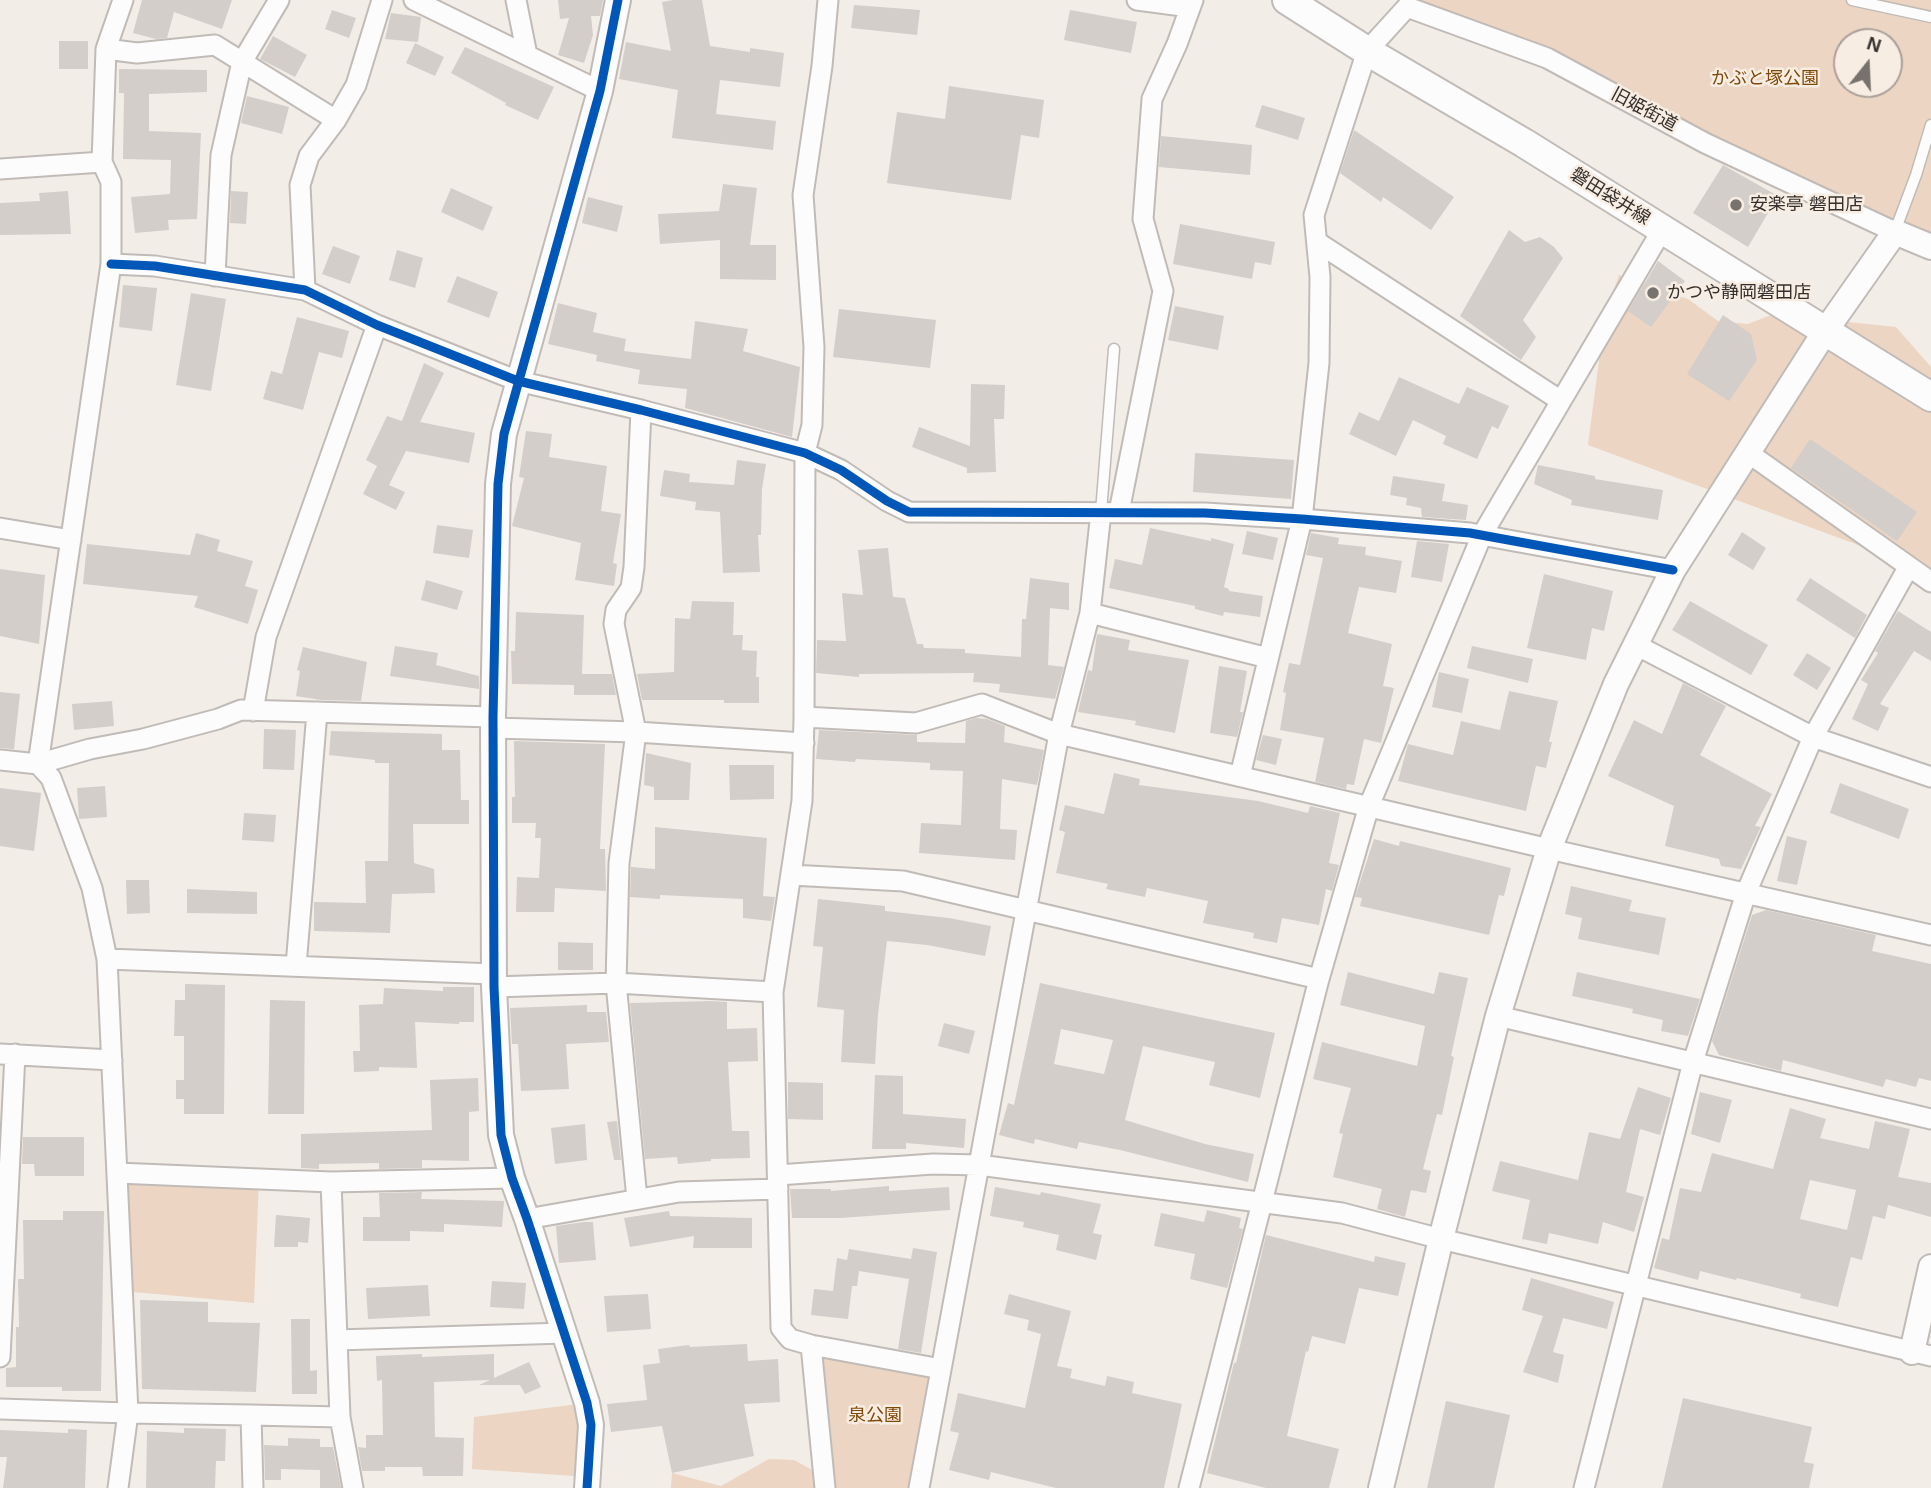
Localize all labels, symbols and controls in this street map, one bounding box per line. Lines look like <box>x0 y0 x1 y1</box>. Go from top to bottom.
north arrow <box>1833 28 1903 98</box>
text: N <box>1864 32 1884 57</box>
park label: かぶと塚公園 <box>1711 68 1819 90</box>
street label: 旧姫街道 <box>1607 84 1681 136</box>
street label: 磐田袋井線 <box>1566 164 1654 230</box>
place label: 安楽亭 磐田店 <box>1750 194 1863 216</box>
marker: 安楽亭 磐田店 <box>1728 197 1744 213</box>
place label: かつや静岡磐田店 <box>1667 282 1811 304</box>
marker: かつや静岡磐田店 <box>1645 285 1661 301</box>
park label: 泉公園 <box>848 1405 902 1427</box>

